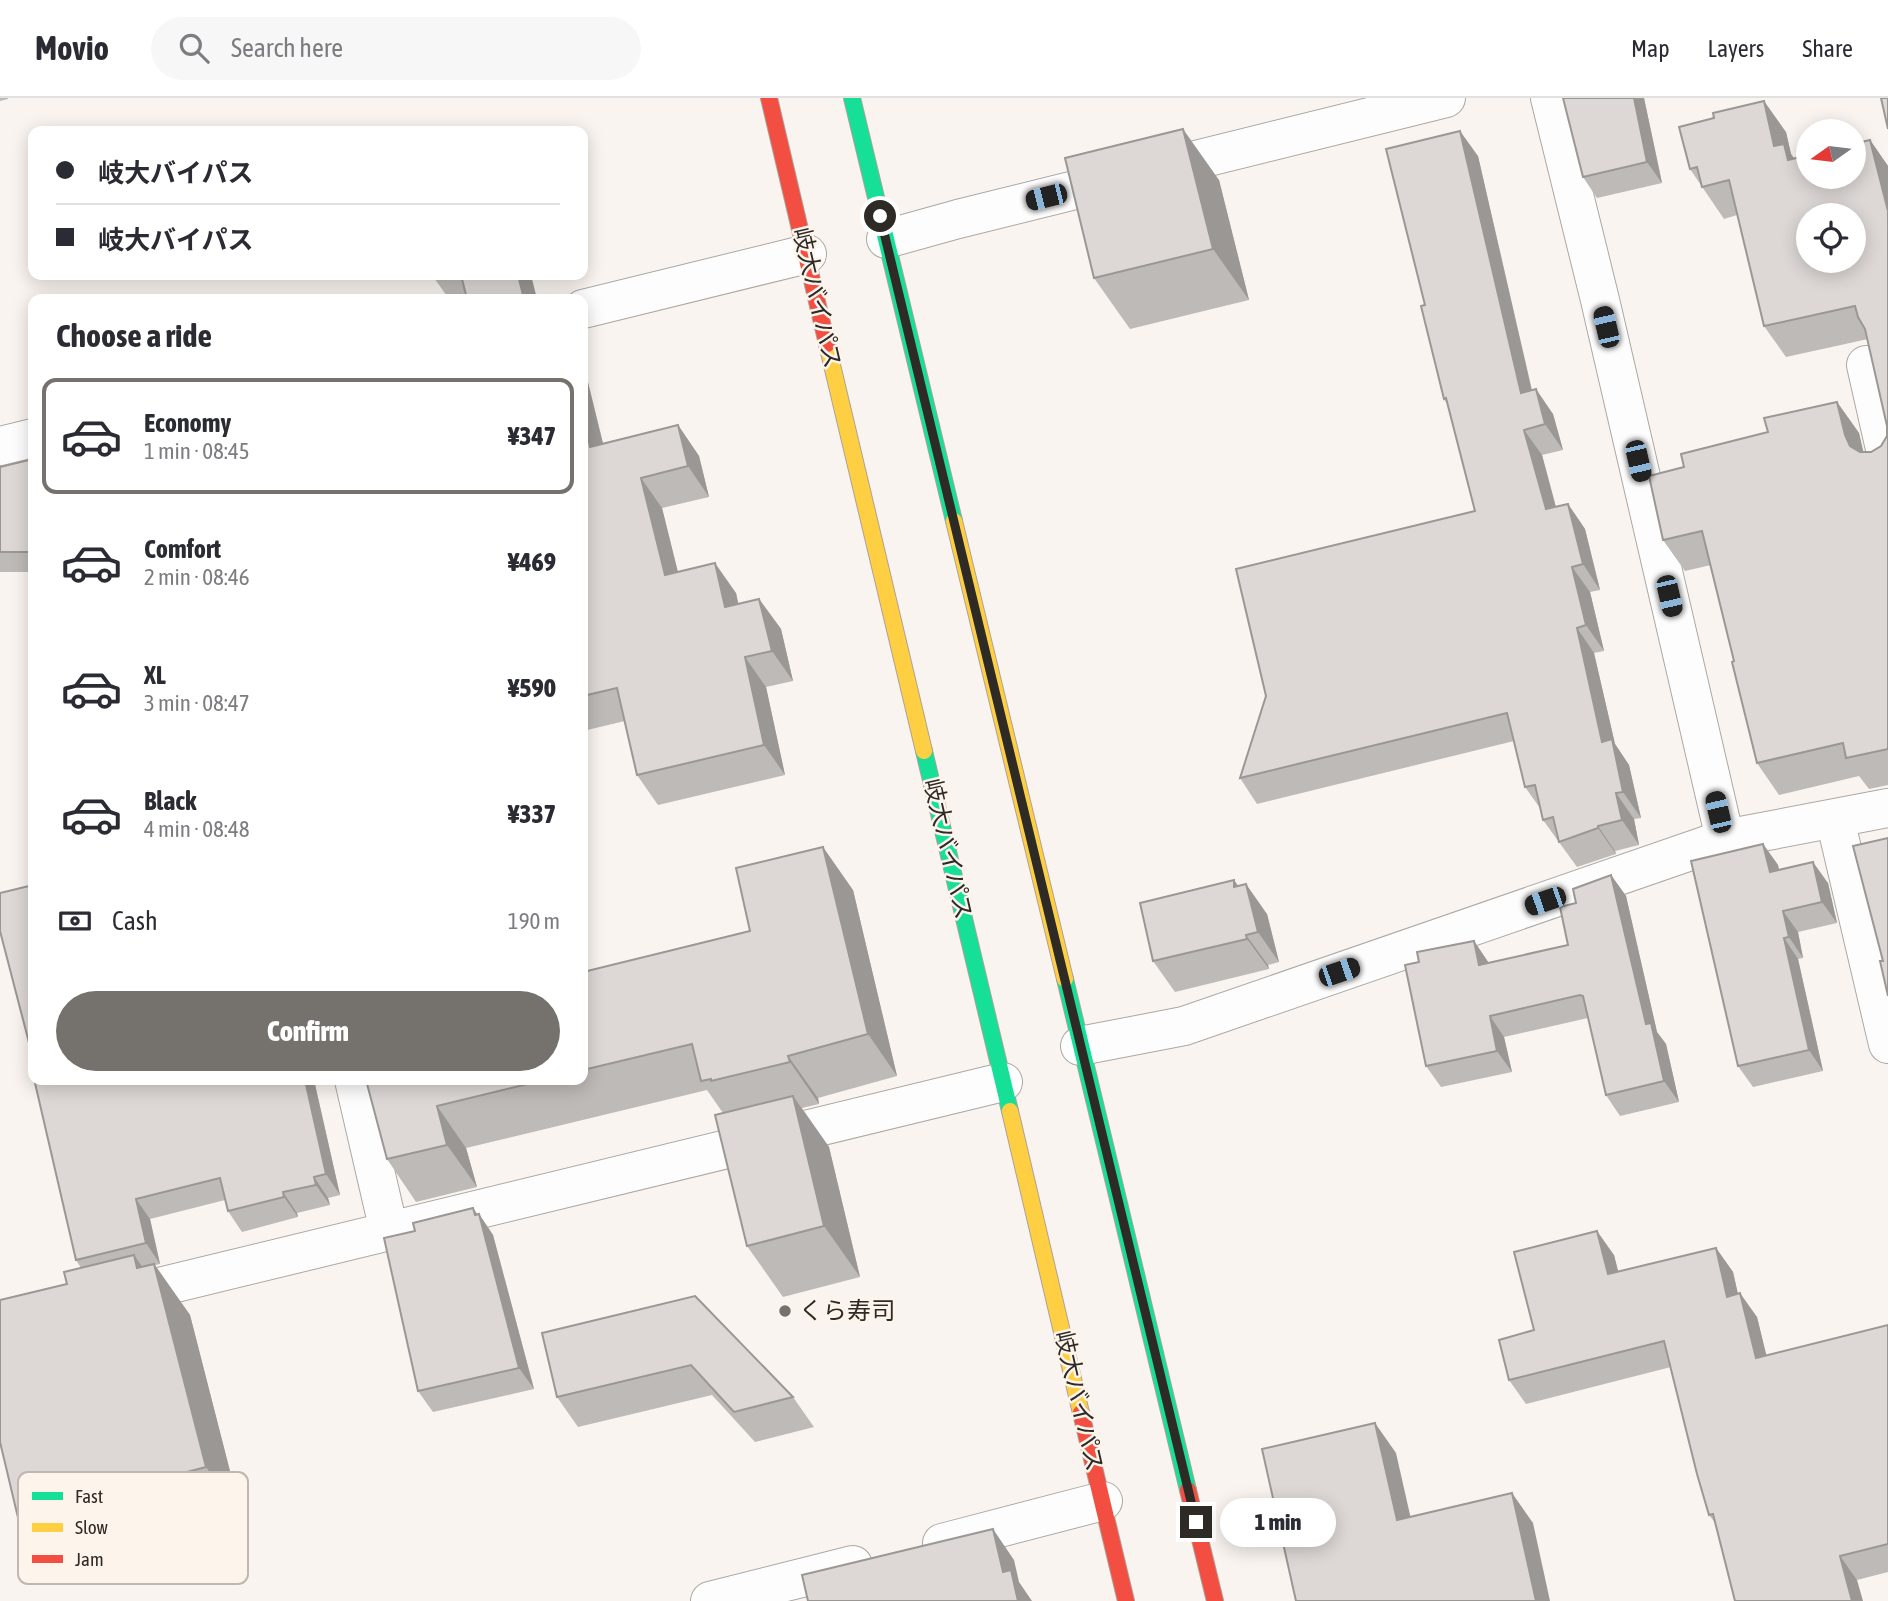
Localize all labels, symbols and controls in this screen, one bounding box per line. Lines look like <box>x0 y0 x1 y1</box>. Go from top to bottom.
search box <box>151 17 641 80</box>
text: Movio <box>35 29 109 67</box>
icon: search <box>175 29 213 67</box>
text: Search here <box>231 33 343 63</box>
text: Map <box>1631 35 1670 62</box>
text: Layers <box>1708 35 1764 62</box>
text: Share <box>1802 35 1853 62</box>
north arrow <box>1796 119 1866 189</box>
map controls <box>1796 119 1866 273</box>
text: 岐大バイパス <box>98 158 253 188</box>
car <box>1024 182 1069 212</box>
route start <box>864 200 896 232</box>
button: locate <box>1796 203 1866 273</box>
text: 岐大バイパス <box>98 225 253 255</box>
street label: 岐大バイパス <box>788 225 847 371</box>
car <box>1592 304 1621 350</box>
text: Choose a ride <box>56 317 212 354</box>
icon: car <box>60 405 123 468</box>
text: Economy <box>144 408 231 438</box>
text: ¥347 <box>508 421 556 451</box>
text: 1 min · 08:45 <box>144 438 250 464</box>
car <box>1624 438 1653 484</box>
icon: car <box>60 531 123 594</box>
text: Comfort <box>144 534 221 564</box>
text: ¥469 <box>508 547 556 577</box>
text: 2 min · 08:46 <box>144 564 250 590</box>
car <box>1655 573 1684 619</box>
icon: car <box>60 657 123 720</box>
text: XL <box>144 660 166 690</box>
text: ¥590 <box>508 673 556 703</box>
text: 3 min · 08:47 <box>144 690 250 716</box>
street label: 岐大バイパス <box>919 776 978 922</box>
icon: car <box>60 783 123 846</box>
text: Black <box>144 786 196 816</box>
car <box>1704 789 1733 835</box>
text: ¥337 <box>508 799 556 829</box>
text: 4 min · 08:48 <box>144 816 250 842</box>
car <box>1522 884 1569 918</box>
icon: cash <box>56 902 94 940</box>
text: Cash <box>112 906 158 936</box>
text: 190 m <box>508 908 560 934</box>
car <box>1316 955 1363 989</box>
button: Confirm <box>56 991 560 1071</box>
place label: くら寿司 <box>799 1297 895 1324</box>
marker: くら寿司 <box>777 1303 793 1319</box>
street label: 岐大バイパス <box>1050 1328 1109 1474</box>
legend <box>18 1472 248 1584</box>
text: Fast <box>75 1485 103 1507</box>
callout: 1 min <box>1220 1498 1336 1546</box>
route end <box>1180 1506 1212 1538</box>
text: 1 min <box>1255 1509 1301 1535</box>
text: Slow <box>75 1516 109 1538</box>
text: Jam <box>75 1548 104 1570</box>

